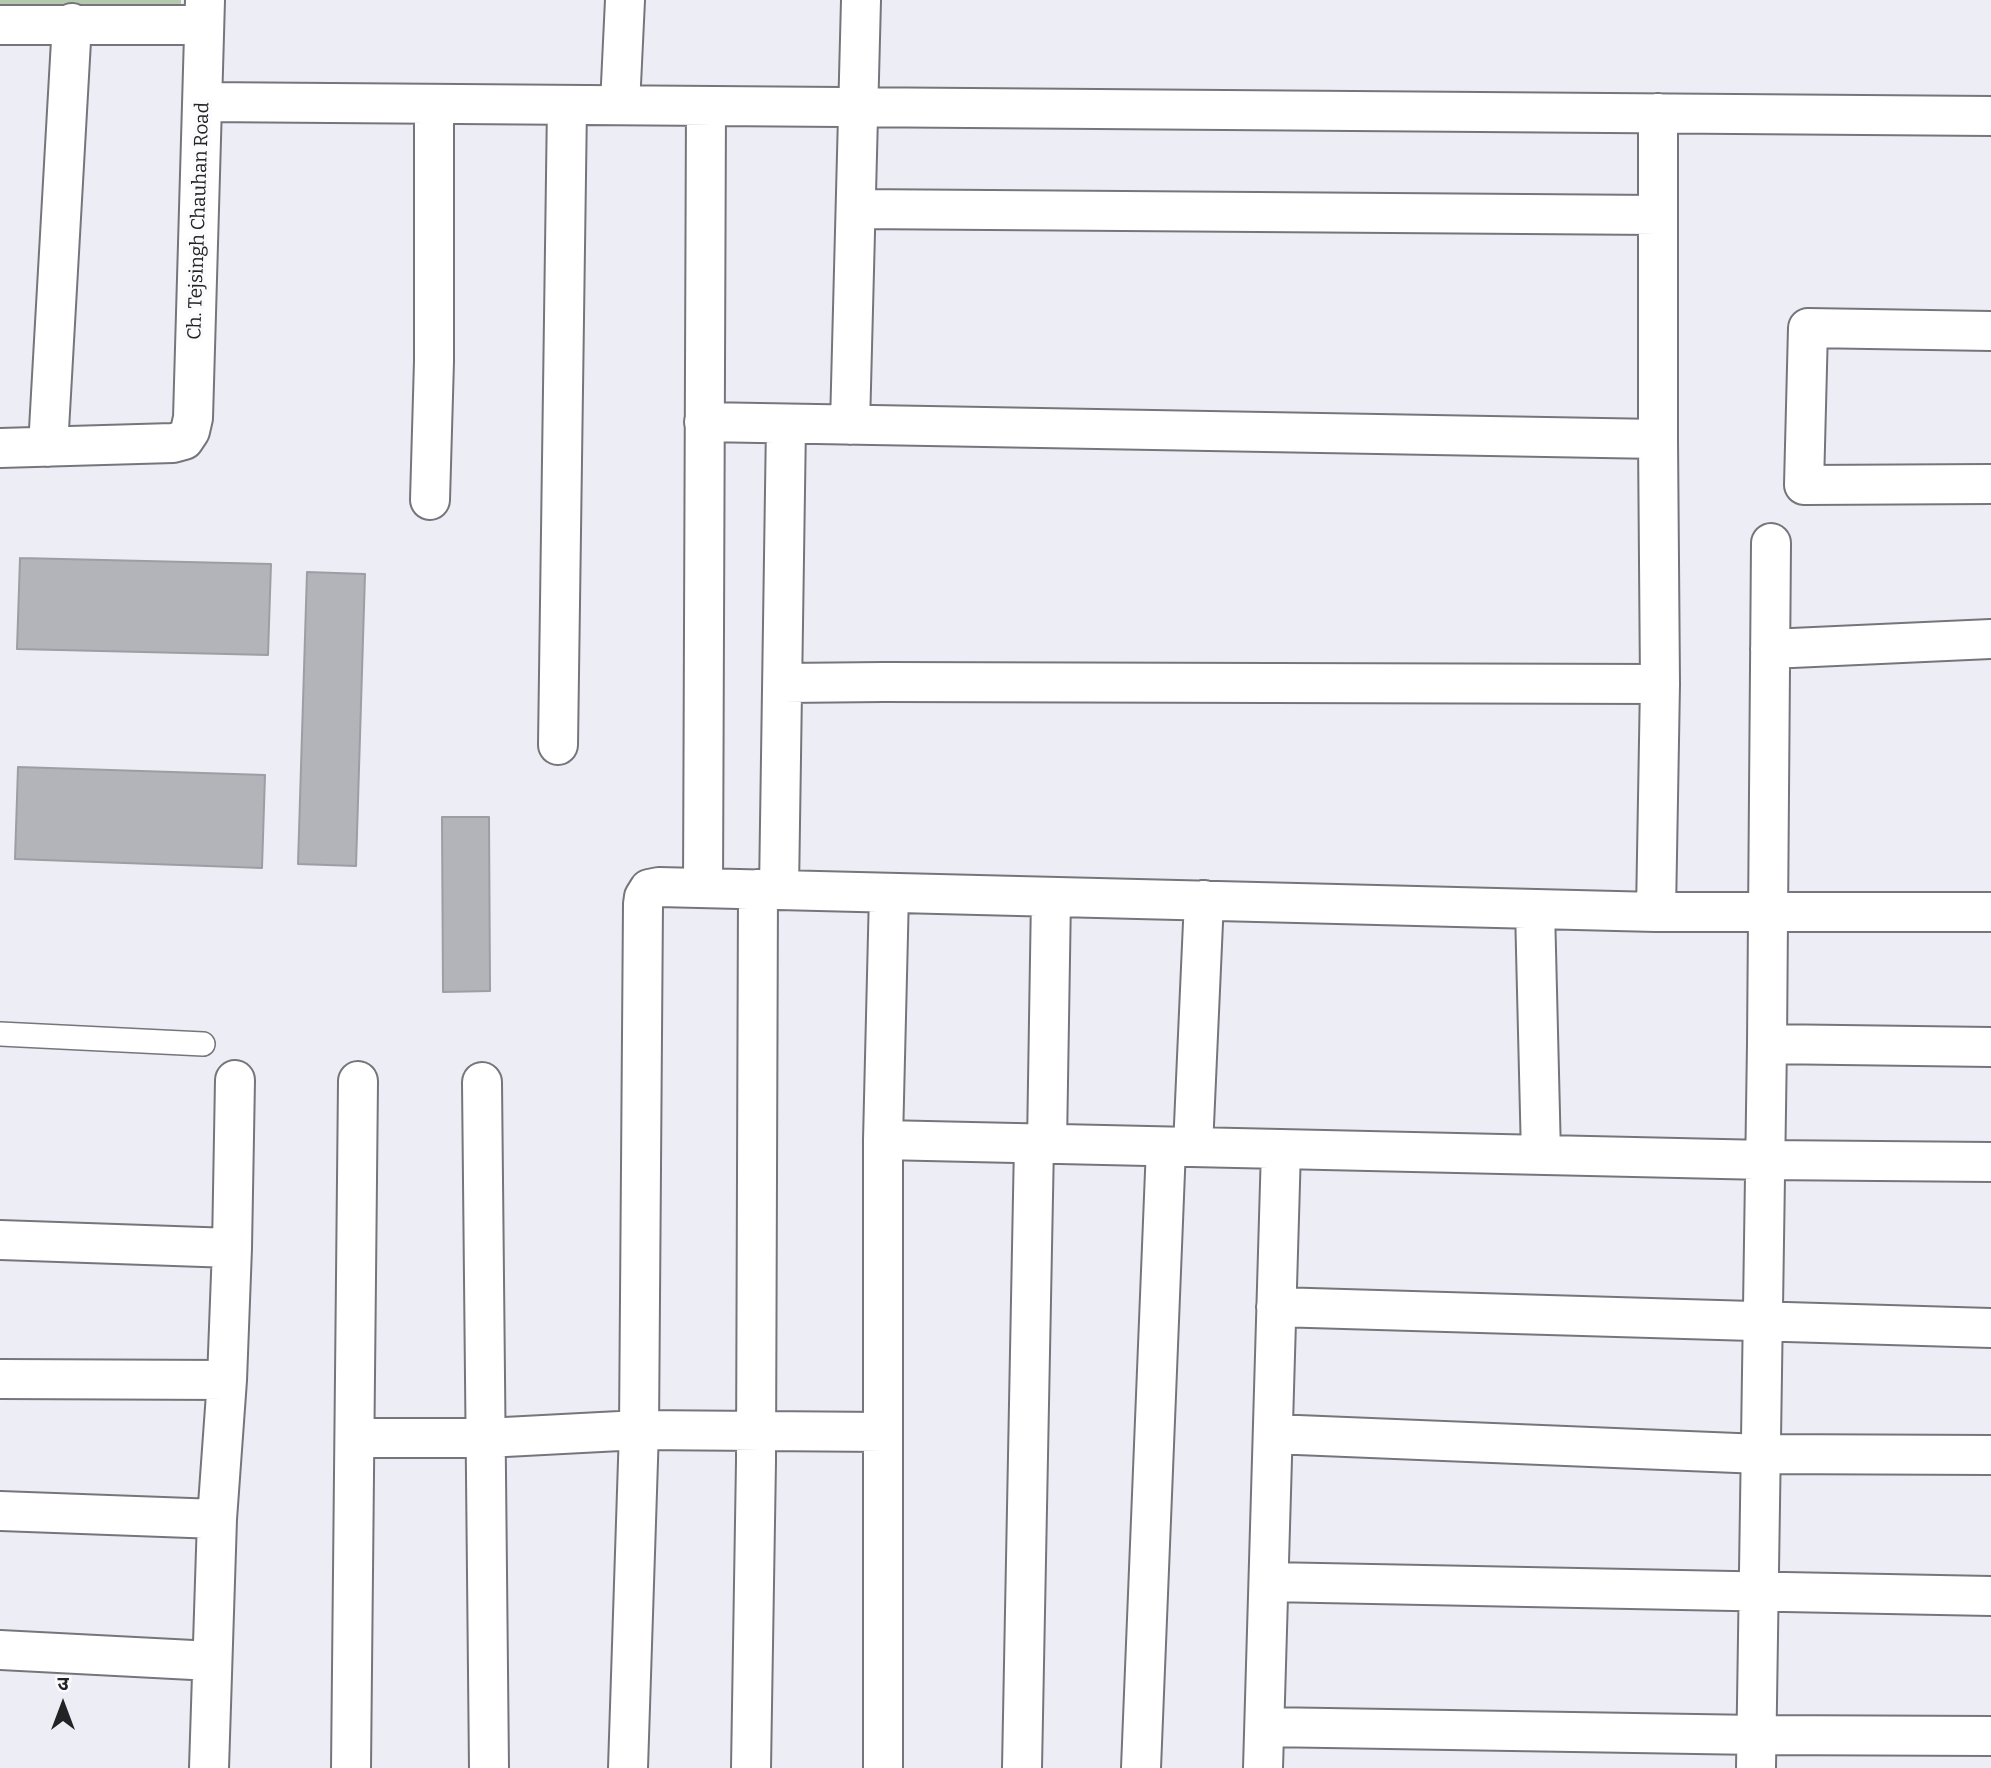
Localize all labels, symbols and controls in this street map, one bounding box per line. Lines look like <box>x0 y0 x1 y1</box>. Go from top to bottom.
street label: Ch. Tejsingh Chauhan Road <box>183 102 215 340</box>
north arrow <box>28 1670 98 1740</box>
text: उ <box>57 1672 69 1695</box>

